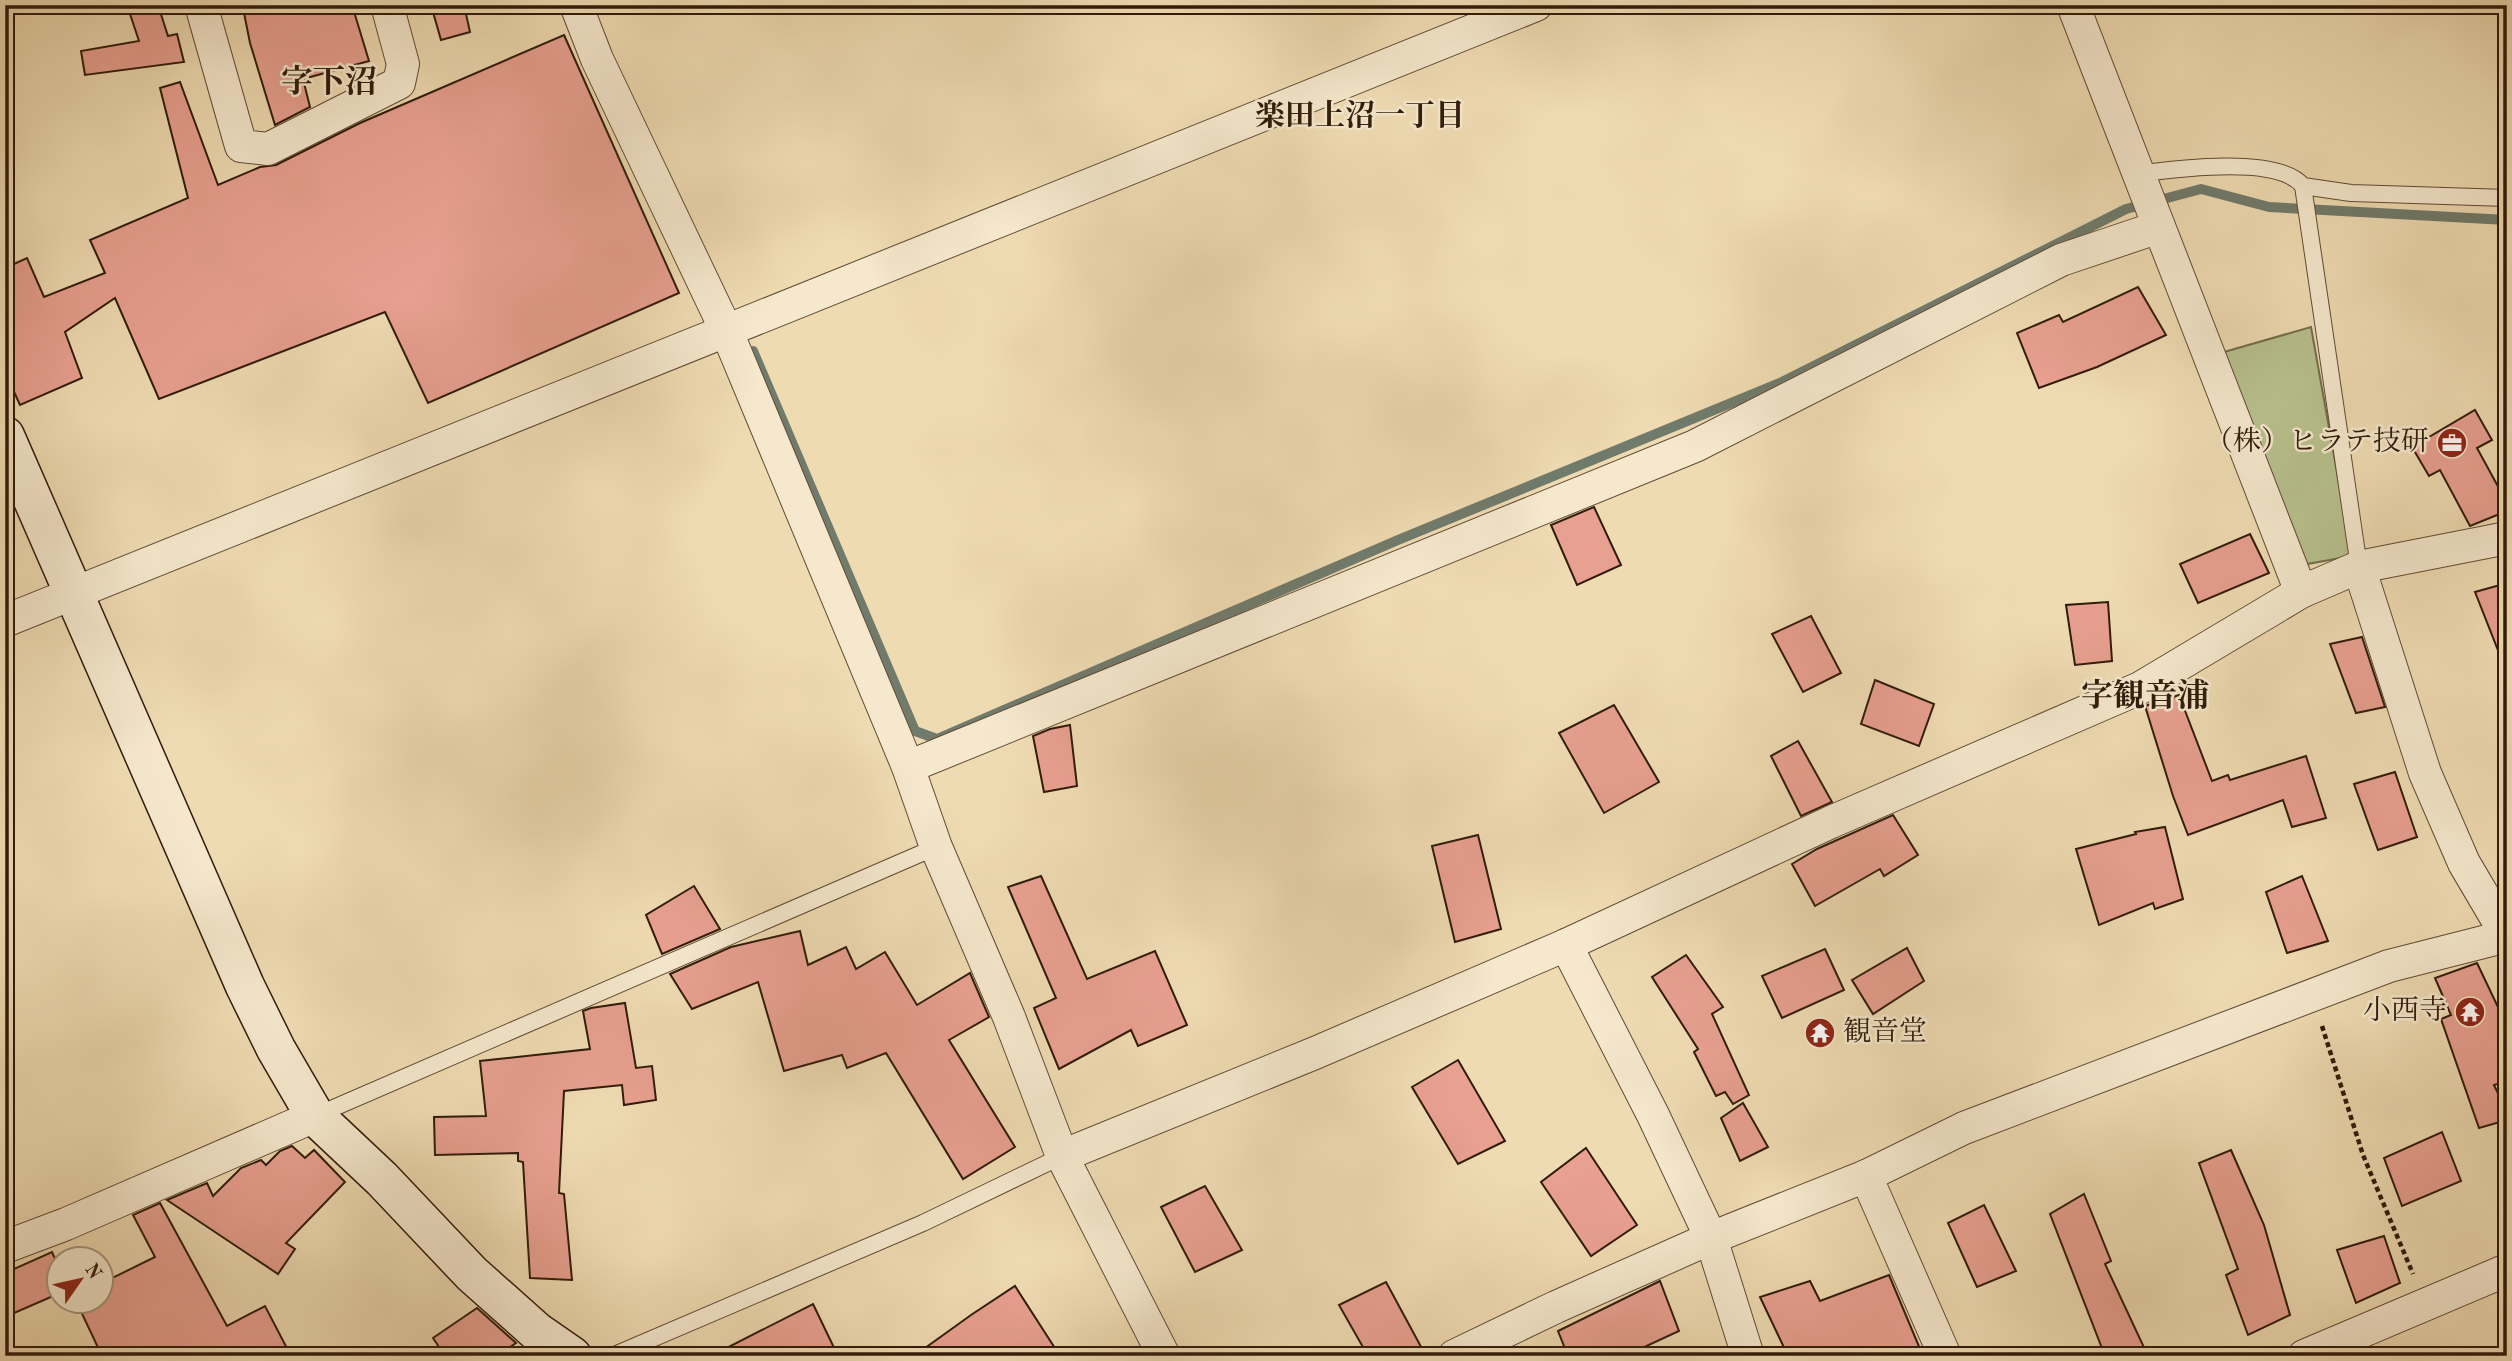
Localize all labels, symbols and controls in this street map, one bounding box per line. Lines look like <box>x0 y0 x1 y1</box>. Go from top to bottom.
district label: 字下沼 <box>281 64 377 100</box>
district label: 楽田上沼一丁目 <box>1255 99 1465 132</box>
place label: （株）ヒラテ技研 <box>2205 426 2429 457</box>
office icon: （株）ヒラテ技研 <box>2435 426 2469 460</box>
district label: 字観音浦 <box>2081 678 2209 714</box>
place label: 小西寺 <box>2363 995 2447 1026</box>
temple icon: 小西寺 <box>2453 995 2487 1029</box>
temple icon: 観音堂 <box>1803 1016 1837 1050</box>
place label: 観音堂 <box>1843 1016 1927 1047</box>
north arrow <box>46 1246 116 1316</box>
text: N <box>80 1261 104 1284</box>

